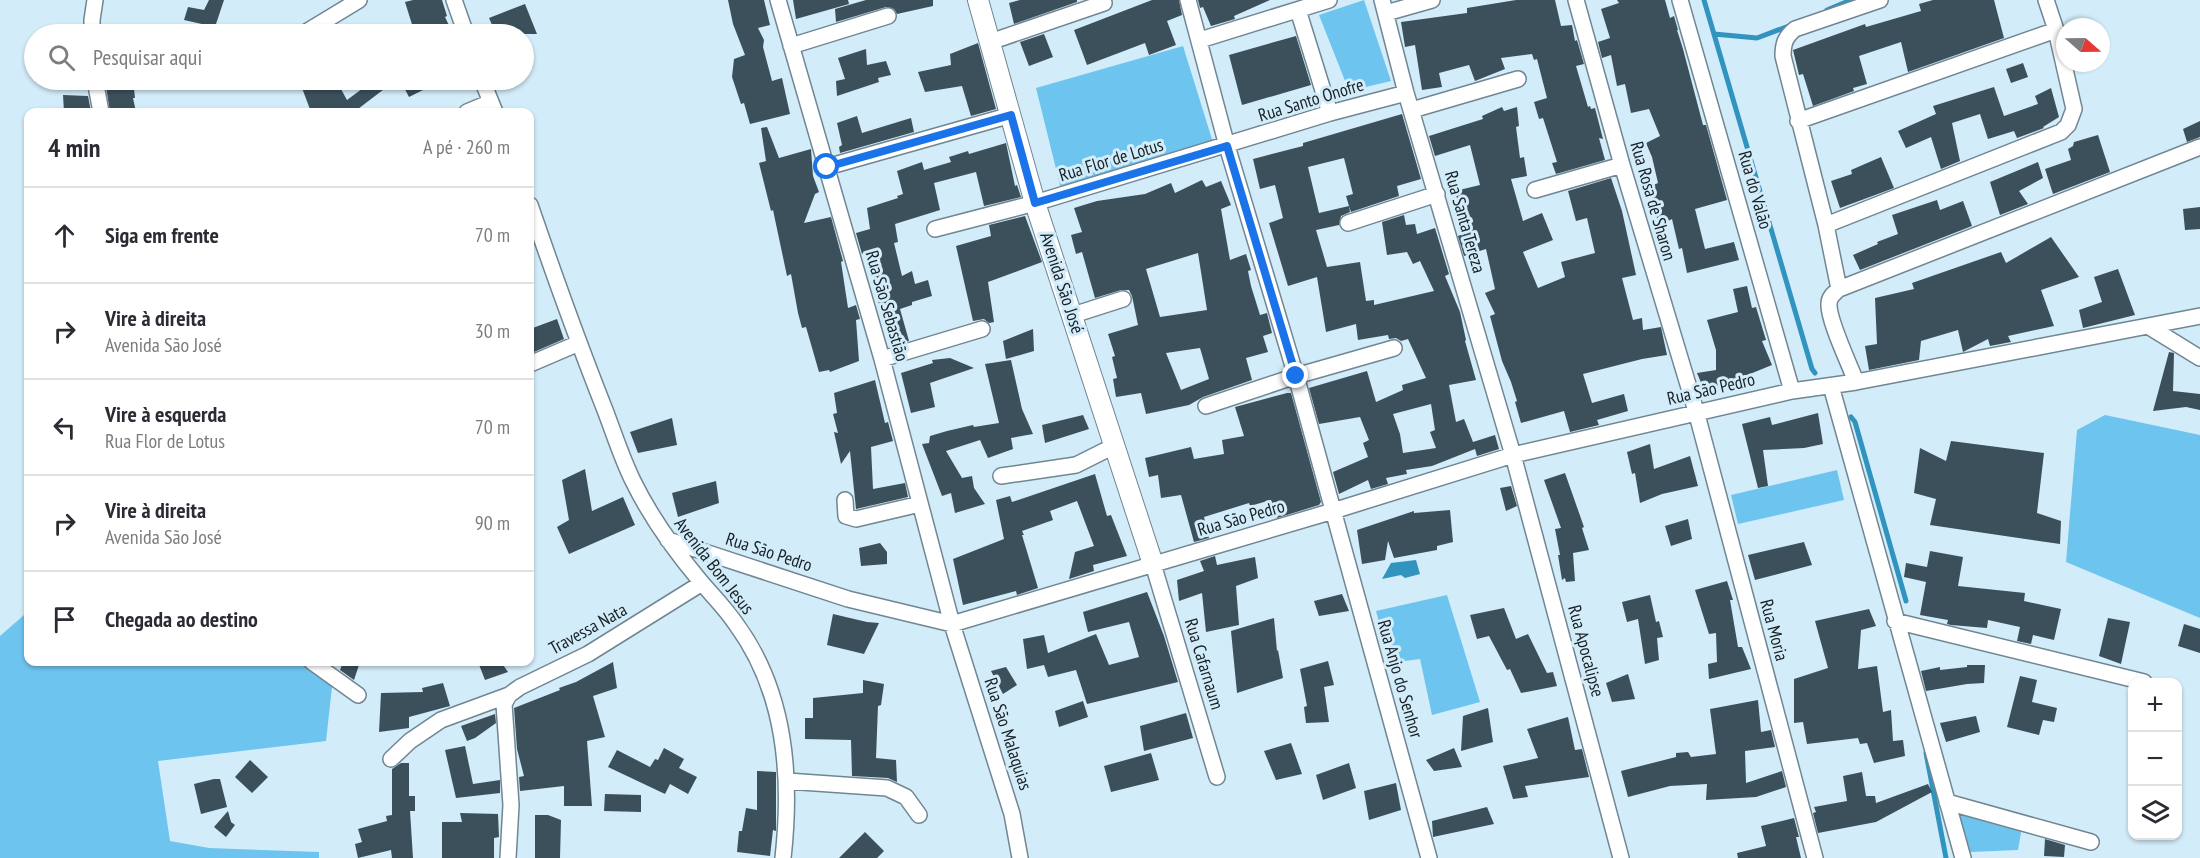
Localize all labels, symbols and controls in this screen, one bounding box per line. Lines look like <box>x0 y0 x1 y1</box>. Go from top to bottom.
north arrow <box>2056 18 2110 72</box>
search box <box>24 24 534 90</box>
icon: search <box>45 41 78 74</box>
text: Pesquisar aqui <box>93 43 202 71</box>
street label: Rua Santo Onofre <box>1255 73 1366 126</box>
text: 4 min <box>48 131 101 164</box>
street label: Rua Flor de Lotus <box>1056 133 1166 186</box>
text: A pé · 260 m <box>423 134 510 160</box>
street label: Rua Rosa de Sharon <box>1626 139 1681 263</box>
street label: Rua do Valão <box>1733 148 1778 232</box>
route start <box>813 153 839 179</box>
street label: Rua Santa Tereza <box>1440 168 1491 276</box>
icon: ahead <box>48 219 81 252</box>
text: Siga em frente <box>105 221 219 249</box>
text: 70 m <box>475 222 510 248</box>
street label: Avenida São José <box>1035 229 1090 336</box>
street label: Rua São Sebastião <box>861 248 914 364</box>
text: Vire à direita <box>105 304 206 332</box>
icon: right <box>48 315 81 348</box>
text: 30 m <box>475 318 510 344</box>
text: Avenida São José <box>105 332 222 358</box>
route end <box>1282 362 1308 388</box>
street label: Rua São Pedro <box>1665 367 1757 410</box>
text: Vire à esquerda <box>105 400 226 428</box>
icon: left <box>48 411 81 444</box>
text: 70 m <box>475 414 510 440</box>
text: Rua Flor de Lotus <box>105 428 225 454</box>
street label: Rua São Pedro <box>1195 494 1287 541</box>
text: Vire à direita <box>105 496 206 524</box>
icon: right <box>48 507 81 540</box>
text: 90 m <box>475 510 510 536</box>
street label: Avenida Bom Jesus <box>669 513 759 619</box>
text: Avenida São José <box>105 524 222 550</box>
street label: Rua São Pedro <box>723 527 815 576</box>
street label: Rua Moria <box>1755 597 1794 663</box>
street label: Travessa Nata <box>545 598 631 659</box>
street label: Rua Apocalipse <box>1563 602 1610 699</box>
icon: arrive <box>48 603 81 636</box>
text: Chegada ao destino <box>105 605 258 633</box>
street label: Rua Cafarnaum <box>1180 616 1229 712</box>
street label: Rua Anjo do Senhor <box>1373 617 1428 741</box>
street label: Rua São Malaquias <box>979 675 1037 793</box>
map controls <box>2128 678 2182 840</box>
button: + <box>2128 678 2182 732</box>
button: − <box>2128 732 2182 786</box>
button: layers <box>2128 786 2182 840</box>

